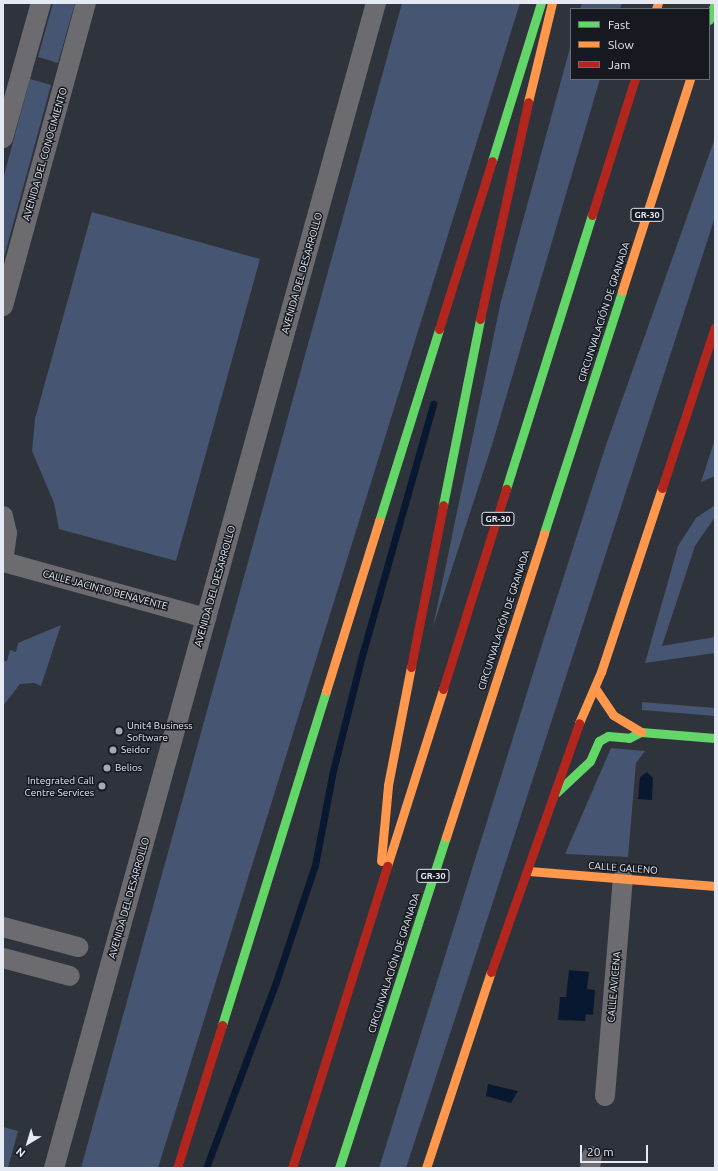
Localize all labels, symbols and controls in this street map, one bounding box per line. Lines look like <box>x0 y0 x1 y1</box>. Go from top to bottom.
legend <box>570 8 710 80</box>
text: Fast <box>608 18 630 31</box>
text: Slow <box>608 38 634 51</box>
text: Jam <box>608 58 630 71</box>
street label: AVENIDA DEL CONOCIMIENTO <box>20 86 70 222</box>
road number: GR-30 <box>630 208 664 222</box>
street label: AVENIDA DEL DESARROLLO <box>279 211 325 335</box>
street label: CIRCUNVALACIÓN DE GRANADA <box>576 240 632 384</box>
road number: GR-30 <box>481 512 515 526</box>
street label: AVENIDA DEL DESARROLLO <box>192 524 238 648</box>
street label: CIRCUNVALACIÓN DE GRANADA <box>476 548 532 692</box>
street label: CALLE JACINTO BENAVENTE <box>41 568 169 612</box>
place label: Unit4 Business Software <box>127 719 193 742</box>
marker: Unit4 Business Software <box>114 726 124 736</box>
place label: Seidor <box>121 744 150 756</box>
marker: Seidor <box>108 745 118 755</box>
place label: Belios <box>115 762 142 774</box>
marker: Belios <box>102 763 112 773</box>
place label: Integrated Call Centre Services <box>25 774 94 798</box>
marker: Integrated Call Centre Services <box>97 781 107 791</box>
street label: AVENIDA DEL DESARROLLO <box>106 836 152 960</box>
street label: CALLE GALENO <box>588 860 658 876</box>
road number: GR-30 <box>416 869 450 883</box>
street label: CIRCUNVALACIÓN DE GRANADA <box>366 891 422 1035</box>
street label: CALLE AVICENA <box>605 951 623 1023</box>
north arrow <box>8 1123 48 1163</box>
scale bar <box>582 1137 650 1163</box>
text: N <box>14 1145 28 1160</box>
text: 20 m <box>587 1145 614 1158</box>

